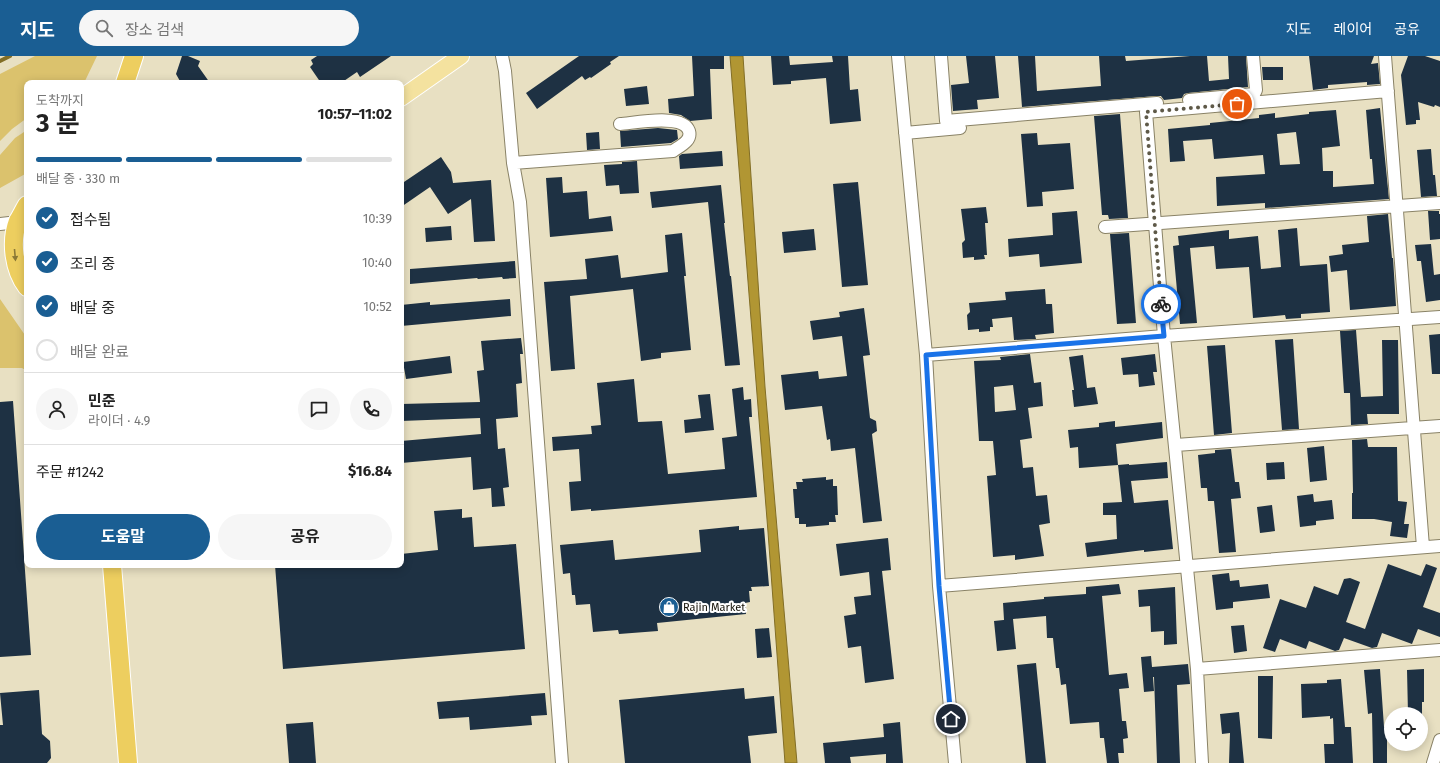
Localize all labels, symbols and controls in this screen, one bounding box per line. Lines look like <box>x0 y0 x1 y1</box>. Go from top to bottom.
search box <box>79 10 359 46</box>
icon: search <box>93 17 115 39</box>
text: 지도 <box>20 19 55 42</box>
text: 장소 검색 <box>125 21 184 39</box>
text: 지도 <box>1286 21 1312 38</box>
text: 레이어 <box>1334 21 1372 38</box>
text: 공유 <box>1394 21 1420 38</box>
pin <box>1220 87 1254 121</box>
text: 도착까지 <box>36 93 84 108</box>
icon: bag <box>1226 93 1248 115</box>
text: 10:57–11:02 <box>318 105 392 123</box>
text: 3 분 <box>36 108 80 139</box>
text: 배달 중 · 330 m <box>36 171 120 186</box>
icon: check <box>36 207 58 229</box>
text: 접수됨 <box>70 211 111 229</box>
text: 10:39 <box>363 211 392 226</box>
one-way arrow <box>12 249 19 261</box>
icon: check <box>36 251 58 273</box>
text: 조리 중 <box>70 255 115 273</box>
text: 10:40 <box>362 255 392 270</box>
courier <box>1141 284 1181 324</box>
icon: bike <box>1150 293 1172 315</box>
icon: check <box>36 295 58 317</box>
text: 배달 중 <box>70 299 115 317</box>
text: 10:52 <box>363 299 392 314</box>
text: 배달 완료 <box>70 343 129 361</box>
button: person <box>36 388 78 430</box>
button: chat <box>298 388 340 430</box>
button: phone <box>350 388 392 430</box>
text: 민준 <box>88 392 116 410</box>
text: 라이더 · 4.9 <box>88 413 150 428</box>
text: $16.84 <box>348 462 392 480</box>
text: 주문 #1242 <box>36 463 104 481</box>
button: 도움말 <box>36 514 210 560</box>
button: 공유 <box>218 514 392 560</box>
shop icon: Rajin Market <box>658 596 680 618</box>
place label: Rajin Market <box>683 601 745 614</box>
pin <box>934 702 968 736</box>
map controls <box>1384 707 1428 751</box>
button: locate <box>1384 707 1428 751</box>
icon: home <box>940 708 962 730</box>

